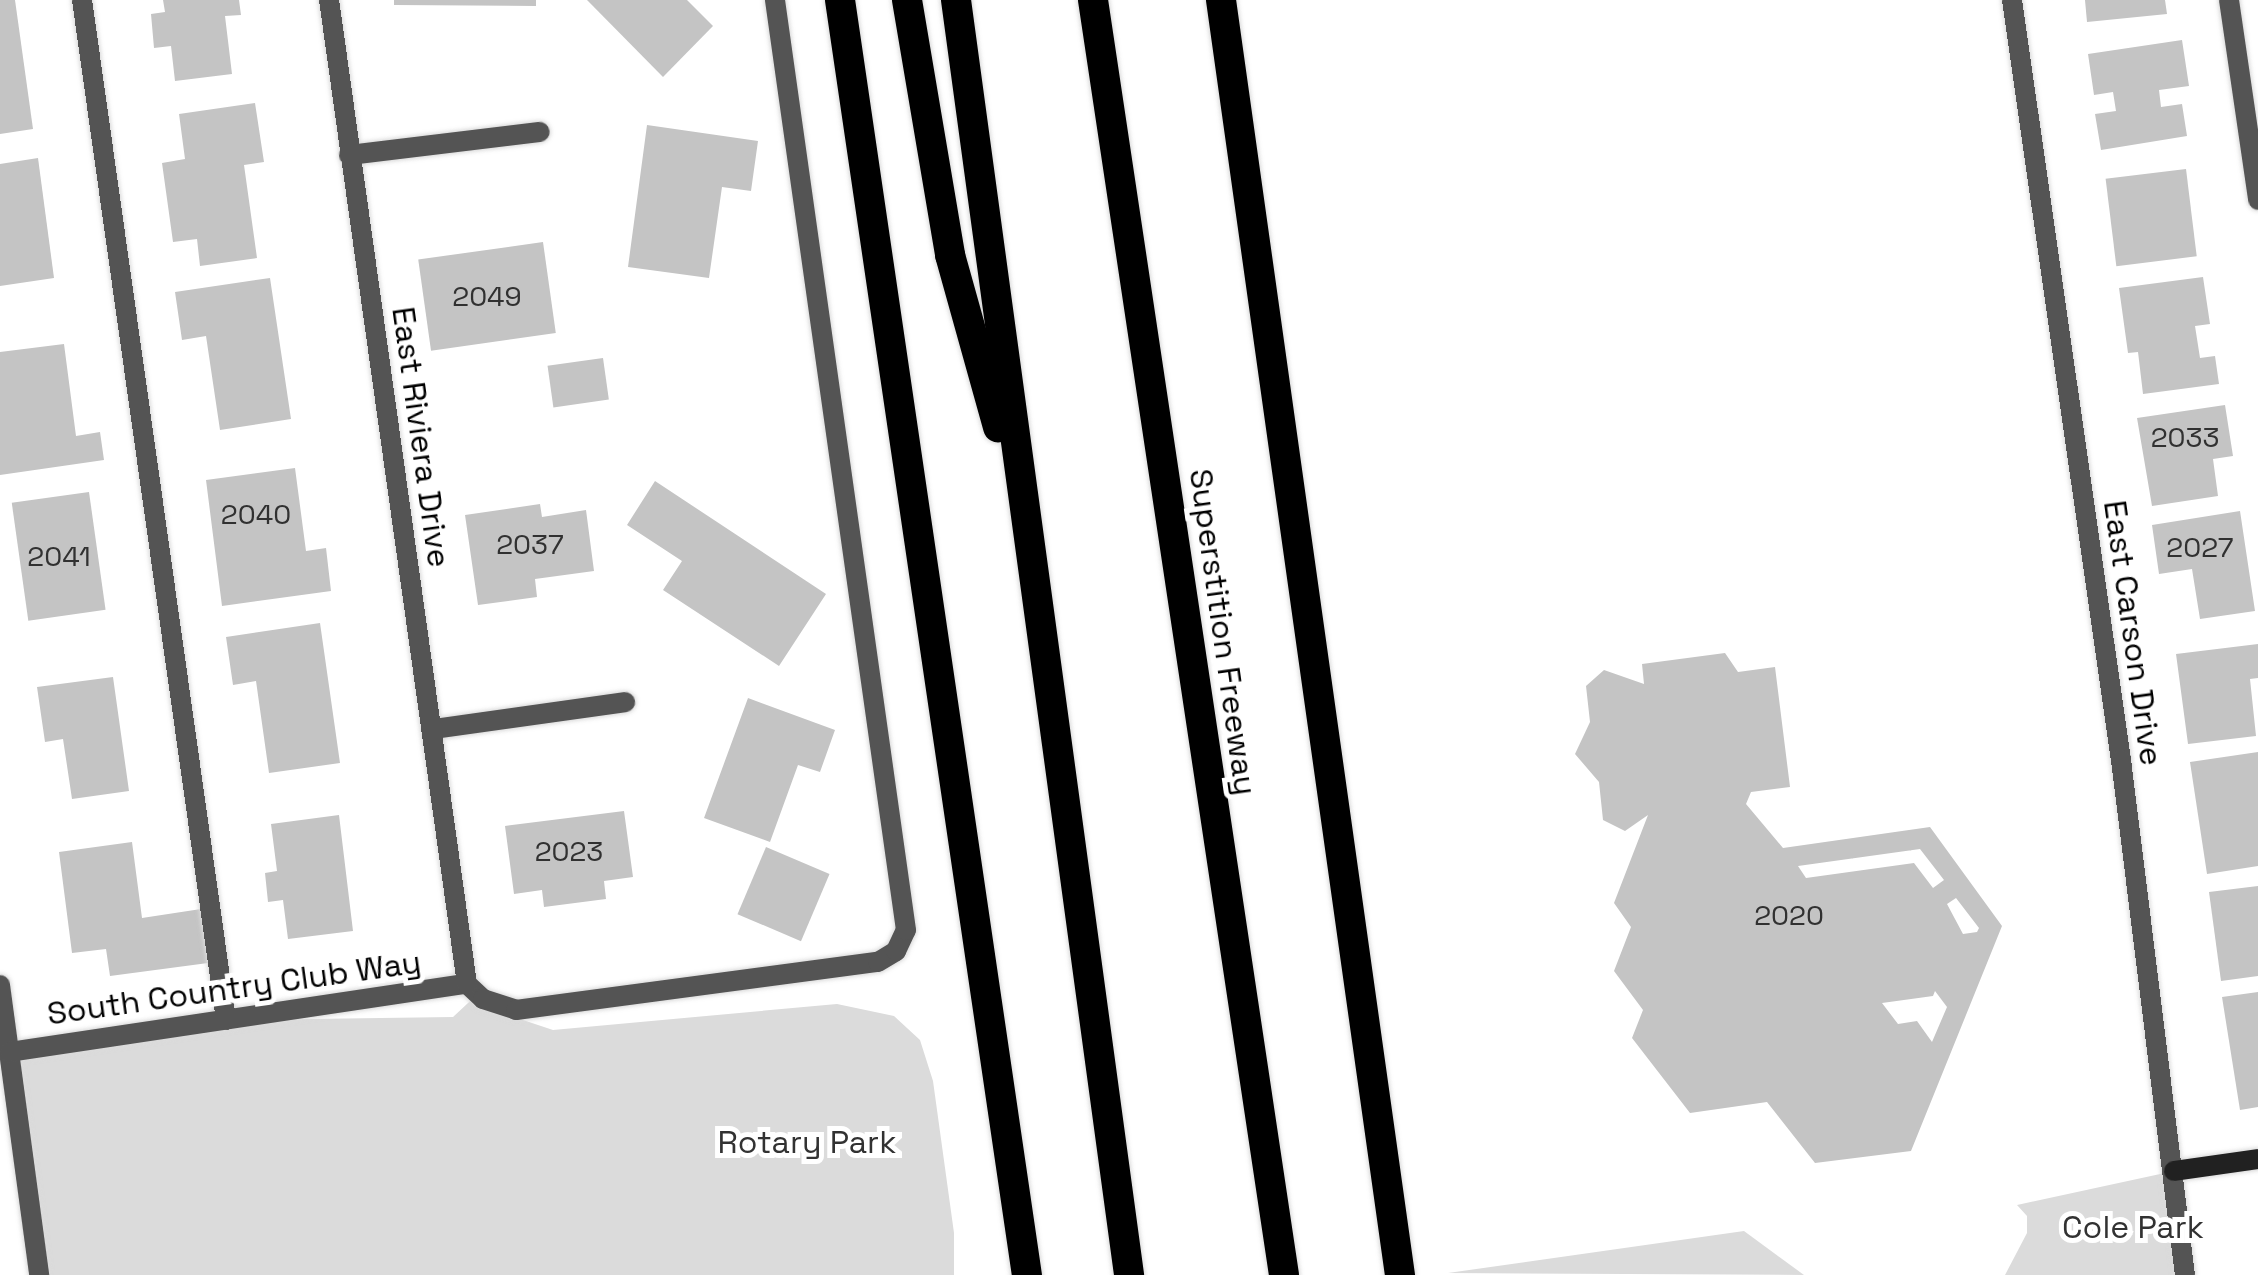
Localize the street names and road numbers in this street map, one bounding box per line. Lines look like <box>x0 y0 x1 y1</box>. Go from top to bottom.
street label: East Riviera Drive <box>384 304 458 570</box>
street label: Superstition Freeway <box>1181 466 1265 798</box>
street label: East Carson Drive <box>2095 498 2171 768</box>
street label: South Country Club Way <box>45 943 423 1033</box>

